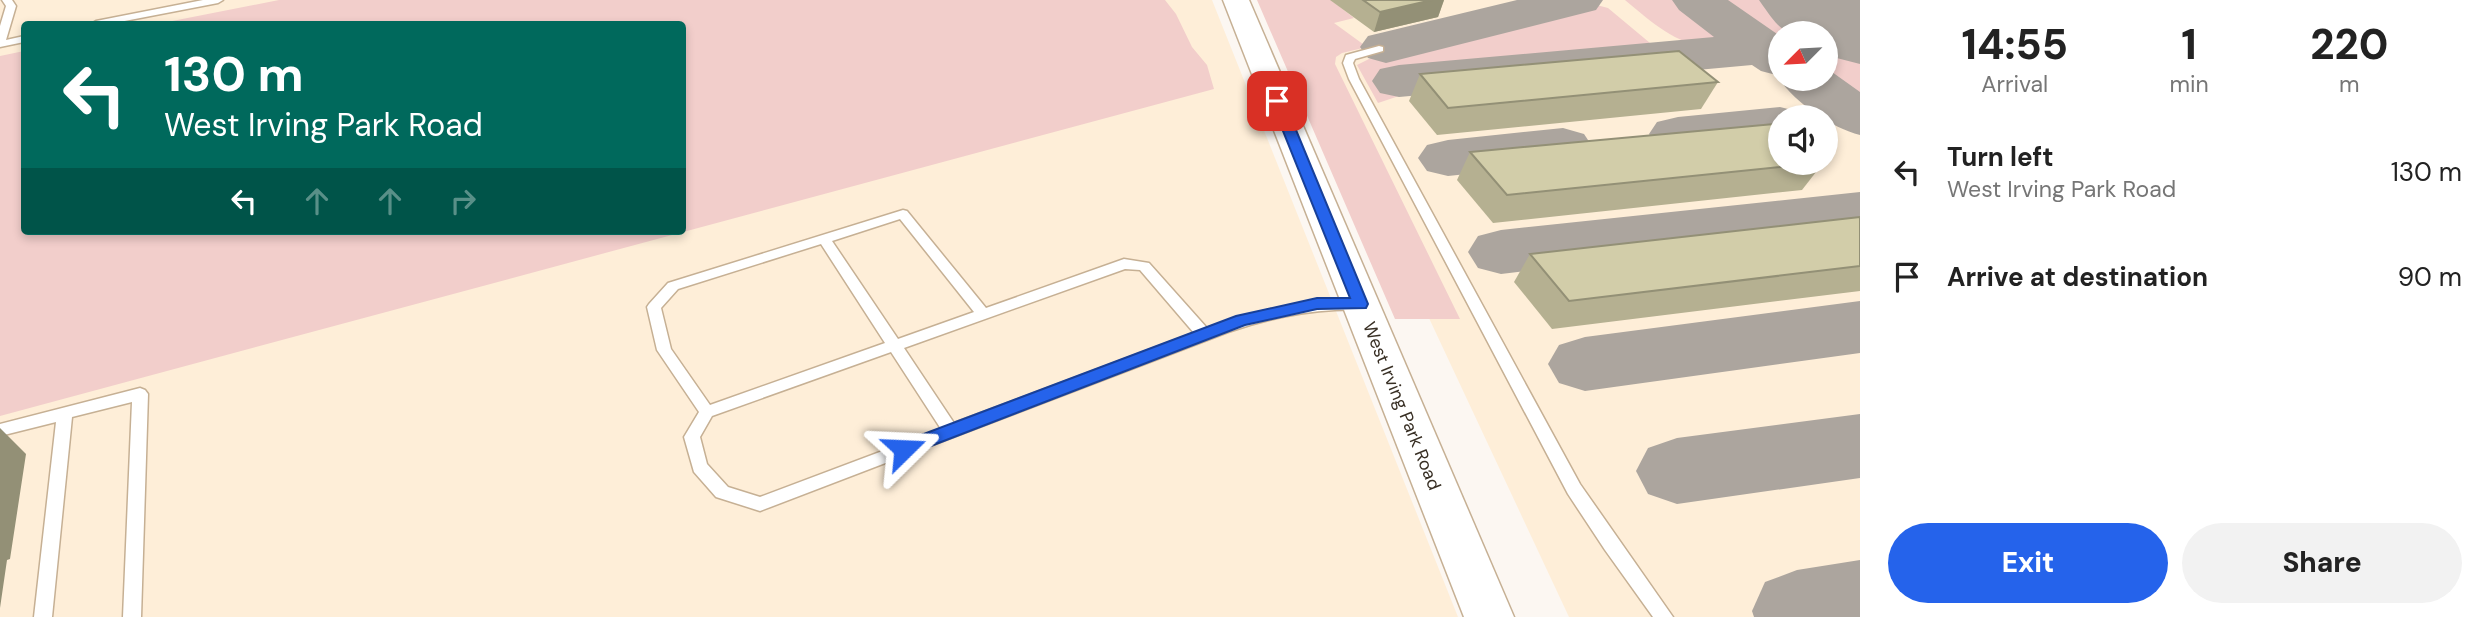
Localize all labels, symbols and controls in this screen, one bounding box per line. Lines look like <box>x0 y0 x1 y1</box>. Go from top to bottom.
text: 14:55 <box>1962 17 2068 72</box>
text: 1 <box>2181 17 2197 72</box>
text: 220 <box>2310 17 2388 72</box>
north arrow <box>1768 21 1838 91</box>
map controls <box>1768 21 1838 175</box>
text: 130 m <box>164 42 304 106</box>
icon: left <box>49 49 140 140</box>
text: Arrival <box>1981 69 2048 99</box>
text: min <box>2169 69 2209 99</box>
text: m <box>2339 69 2360 99</box>
pin <box>1247 71 1307 131</box>
icon: arrive <box>1258 82 1296 120</box>
text: West Irving Park Road <box>164 104 483 146</box>
button: sound <box>1768 105 1838 175</box>
text: Turn left <box>1947 140 2054 174</box>
icon: left <box>1888 153 1926 191</box>
text: 130 m <box>2391 155 2462 189</box>
text: West Irving Park Road <box>1947 174 2176 204</box>
icon: left <box>225 182 263 220</box>
icon: ahead <box>298 182 336 220</box>
icon: ahead <box>371 182 409 220</box>
icon: right <box>444 182 482 220</box>
icon: arrive <box>1888 258 1926 296</box>
text: Arrive at destination <box>1947 260 2208 294</box>
text: 90 m <box>2398 260 2462 294</box>
street label: West Irving Park Road <box>1357 318 1447 494</box>
position arrow <box>867 412 941 486</box>
button: Exit <box>1888 523 2168 603</box>
button: Share <box>2182 523 2462 603</box>

